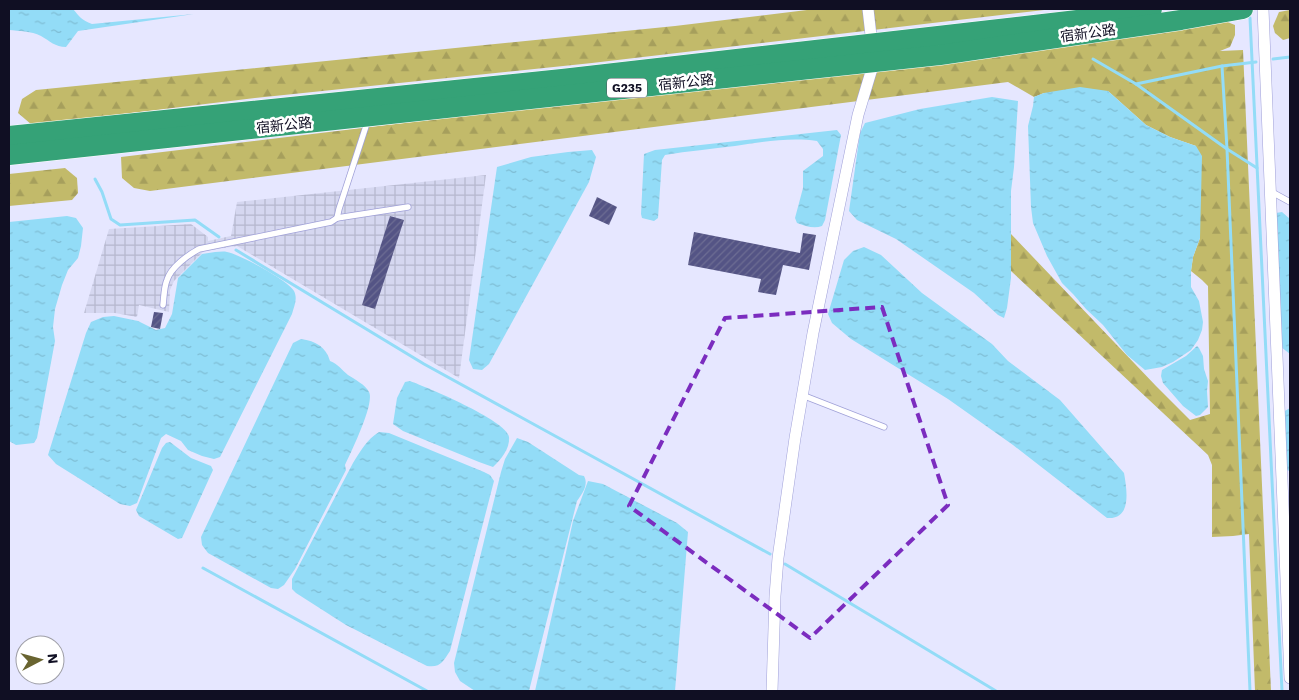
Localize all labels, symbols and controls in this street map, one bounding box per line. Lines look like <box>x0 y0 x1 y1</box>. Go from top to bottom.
street label: 宿新公路 <box>1059 21 1117 45</box>
street label: 宿新公路 <box>657 71 715 93</box>
road number: G235 <box>607 78 647 98</box>
street label: 宿新公路 <box>255 114 313 136</box>
north arrow <box>15 635 65 685</box>
text: N <box>44 653 61 665</box>

